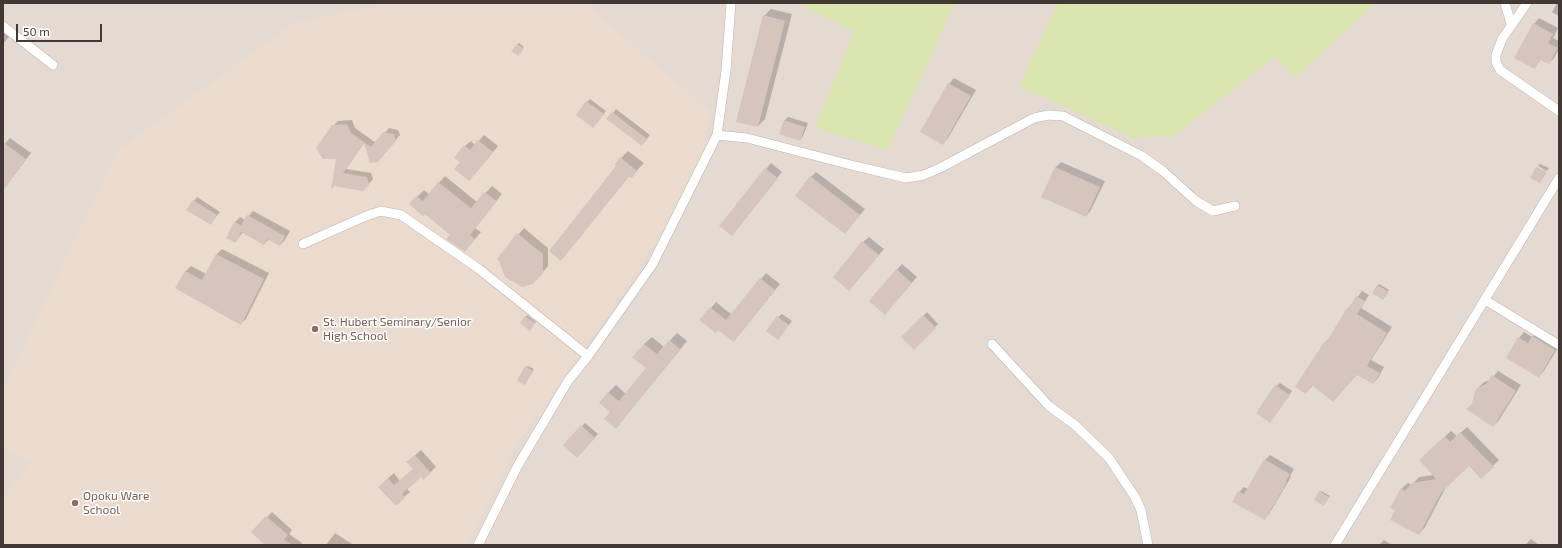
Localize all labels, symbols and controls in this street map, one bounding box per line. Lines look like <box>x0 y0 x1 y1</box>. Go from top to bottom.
scale bar <box>18 16 104 42</box>
text: 50 m <box>23 24 50 38</box>
place label: St. Hubert Seminary/Senior High School <box>323 315 472 343</box>
marker: St. Hubert Seminary/Senior High School <box>310 324 320 334</box>
place label: Opoku Ware School <box>83 489 149 517</box>
marker: Opoku Ware School <box>70 498 80 508</box>

